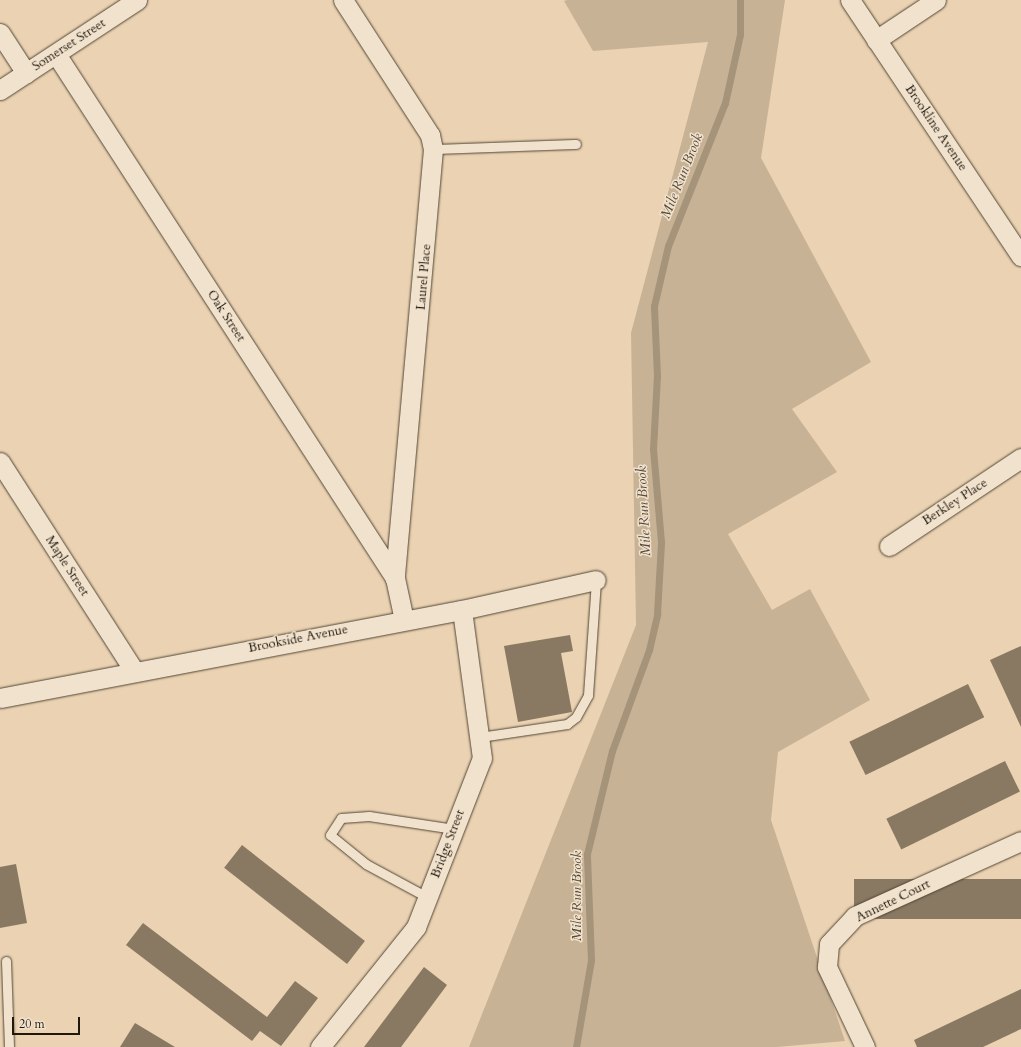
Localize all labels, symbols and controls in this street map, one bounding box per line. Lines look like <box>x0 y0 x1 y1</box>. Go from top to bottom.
street label: Somerset Street <box>29 16 109 74</box>
street label: Brookline Avenue <box>901 82 971 174</box>
water label: Mile Run Brook <box>657 131 707 221</box>
street label: Laurel Place <box>413 243 435 311</box>
street label: Oak Street <box>204 287 248 345</box>
water label: Mile Run Brook <box>633 465 655 557</box>
street label: Berkley Place <box>920 475 990 529</box>
street label: Maple Street <box>42 533 92 599</box>
street label: Brookside Avenue <box>247 622 349 656</box>
street label: Bridge Street <box>428 808 468 880</box>
water label: Mile Run Brook <box>569 851 585 941</box>
street label: Annette Court <box>853 876 933 926</box>
scale bar <box>14 1009 82 1035</box>
text: 20 m <box>19 1016 45 1032</box>

